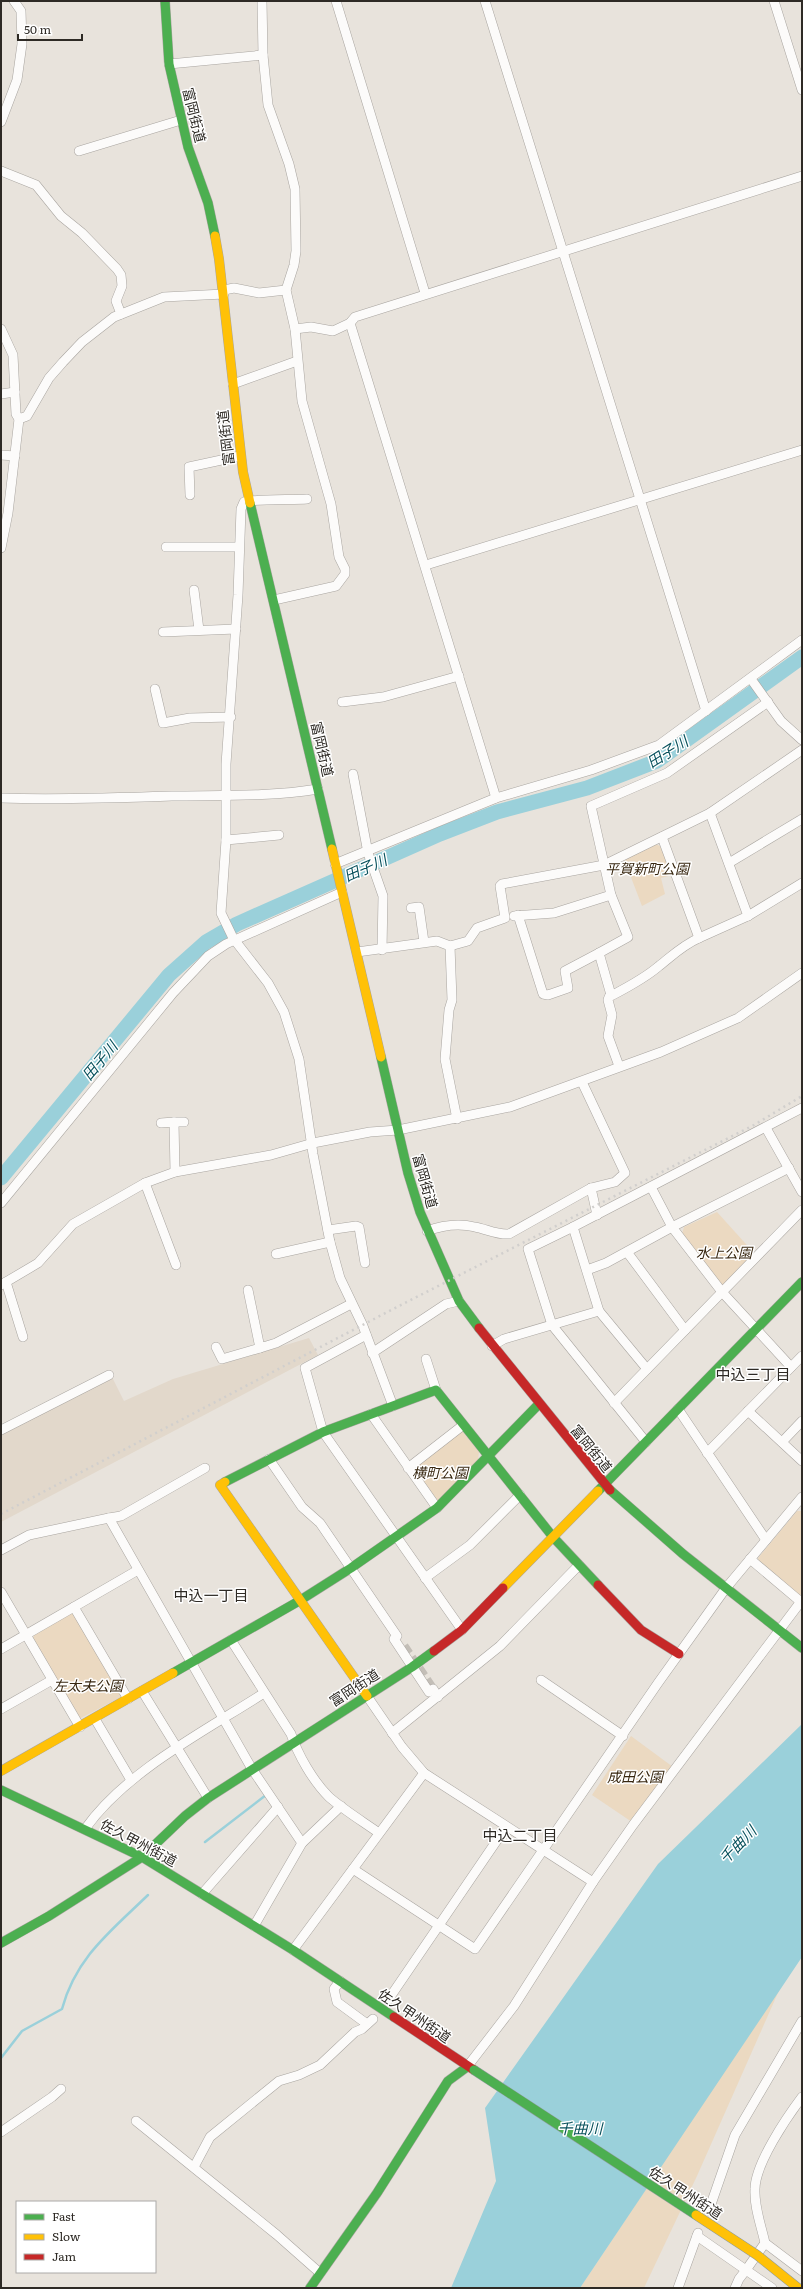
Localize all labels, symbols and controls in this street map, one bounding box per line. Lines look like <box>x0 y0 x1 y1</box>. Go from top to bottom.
scale bar <box>18 16 82 42</box>
text: 50 m <box>24 20 51 38</box>
street label: 富岡街道 <box>179 85 211 145</box>
street label: 富岡街道 <box>212 409 238 467</box>
street label: 富岡街道 <box>307 719 339 779</box>
water label: 田子川 <box>642 728 694 773</box>
water label: 田子川 <box>340 847 392 887</box>
park label: 平賀新町公園 <box>605 858 691 878</box>
water label: 田子川 <box>76 1034 124 1085</box>
street label: 富岡街道 <box>409 1151 443 1211</box>
park label: 水上公園 <box>696 1242 754 1262</box>
district label: 中込三丁目 <box>715 1362 791 1385</box>
street label: 富岡街道 <box>567 1420 617 1476</box>
park label: 横町公園 <box>412 1462 470 1482</box>
district label: 中込一丁目 <box>173 1583 249 1606</box>
street label: 富岡街道 <box>325 1663 383 1711</box>
park label: 左太夫公園 <box>53 1675 125 1695</box>
park label: 成田公園 <box>607 1766 665 1786</box>
street label: 佐久甲州街道 <box>97 1813 181 1871</box>
water label: 千曲川 <box>713 1818 762 1868</box>
district label: 中込二丁目 <box>482 1823 558 1846</box>
street label: 佐久甲州街道 <box>375 1983 455 2047</box>
water label: 千曲川 <box>557 2116 604 2139</box>
street label: 佐久甲州街道 <box>645 2161 727 2223</box>
legend <box>16 2201 156 2273</box>
text: Fast <box>52 2207 76 2225</box>
text: Slow <box>52 2227 81 2245</box>
text: Jam <box>52 2247 77 2265</box>

